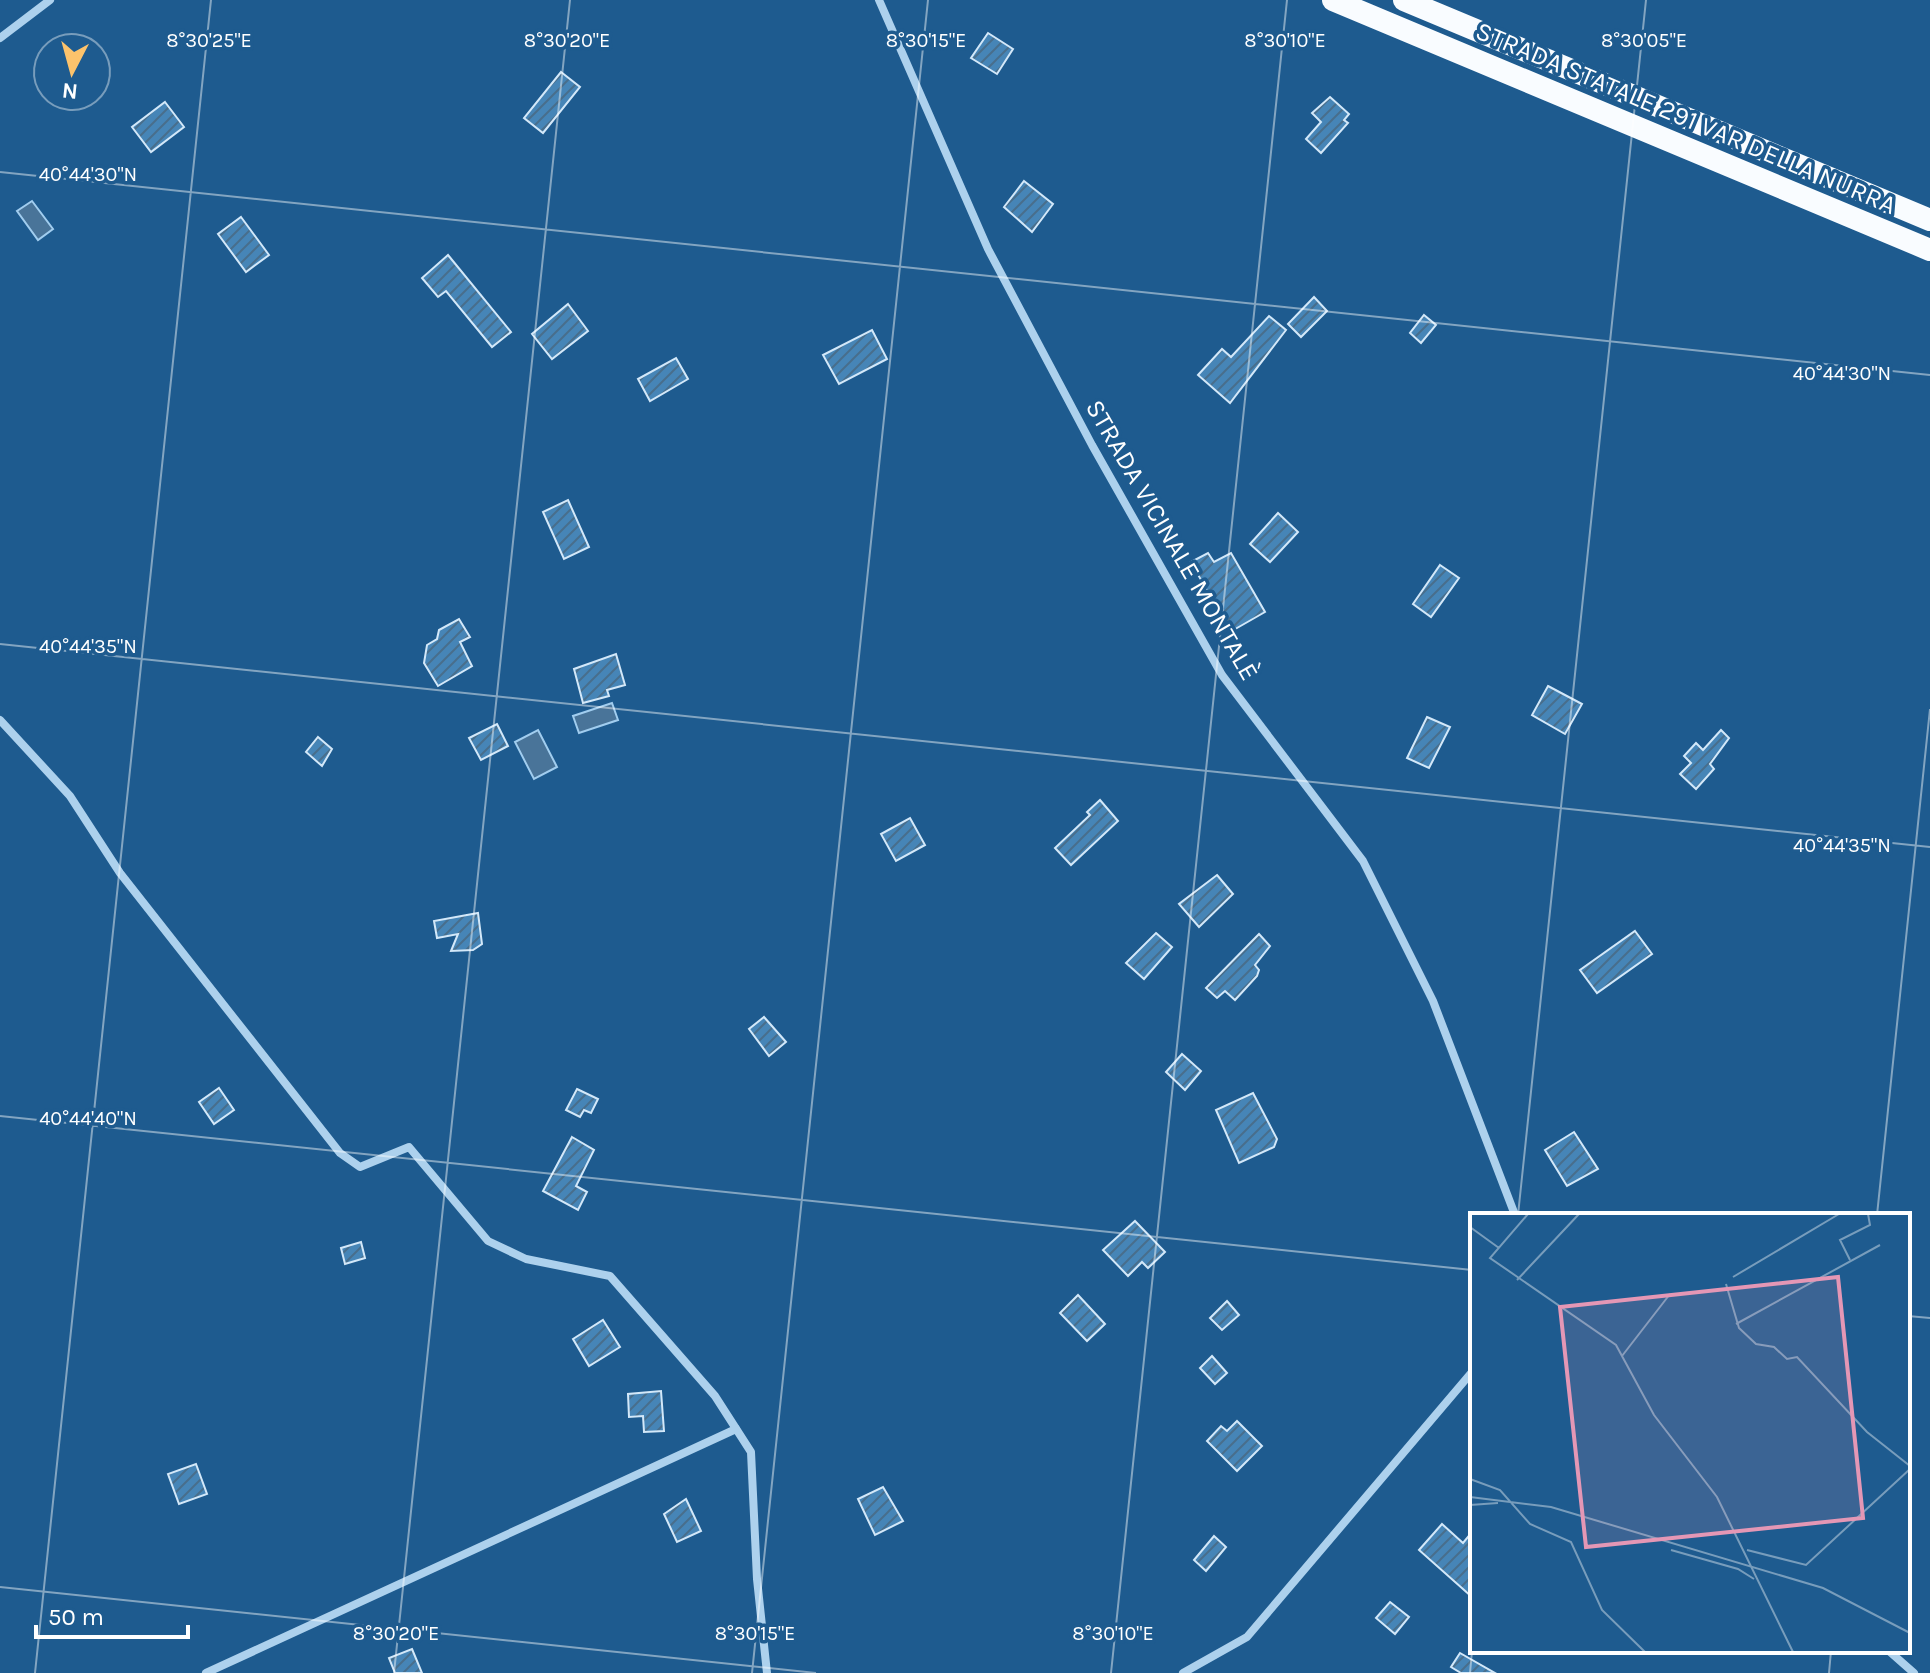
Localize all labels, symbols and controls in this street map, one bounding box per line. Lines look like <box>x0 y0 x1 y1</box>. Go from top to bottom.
street label: STRADA STATALE 291 VAR DELLA NURRA <box>1471 15 1901 221</box>
text: 8°30'25"E <box>166 29 252 52</box>
text: 8°30'20"E <box>524 29 610 52</box>
text: 8°30'15"E <box>886 29 966 52</box>
text: 8°30'10"E <box>1244 29 1326 52</box>
text: 8°30'05"E <box>1601 29 1687 52</box>
north arrow <box>32 32 112 112</box>
text: N <box>61 77 79 105</box>
text: 40°44'30"N <box>39 163 137 186</box>
text: 40°44'30"N <box>1793 362 1891 385</box>
street label: STRADA VICINALE MONTALÈ <box>1079 394 1266 686</box>
text: 40°44'35"N <box>39 635 137 658</box>
text: 40°44'35"N <box>1793 834 1891 857</box>
text: 40°44'40"N <box>39 1107 137 1130</box>
inset map <box>1470 1213 1910 1653</box>
scale bar <box>36 1589 188 1639</box>
text: 50 m <box>48 1603 104 1631</box>
text: 8°30'20"E <box>353 1622 439 1645</box>
text: 8°30'15"E <box>715 1622 795 1645</box>
text: 8°30'10"E <box>1072 1622 1154 1645</box>

